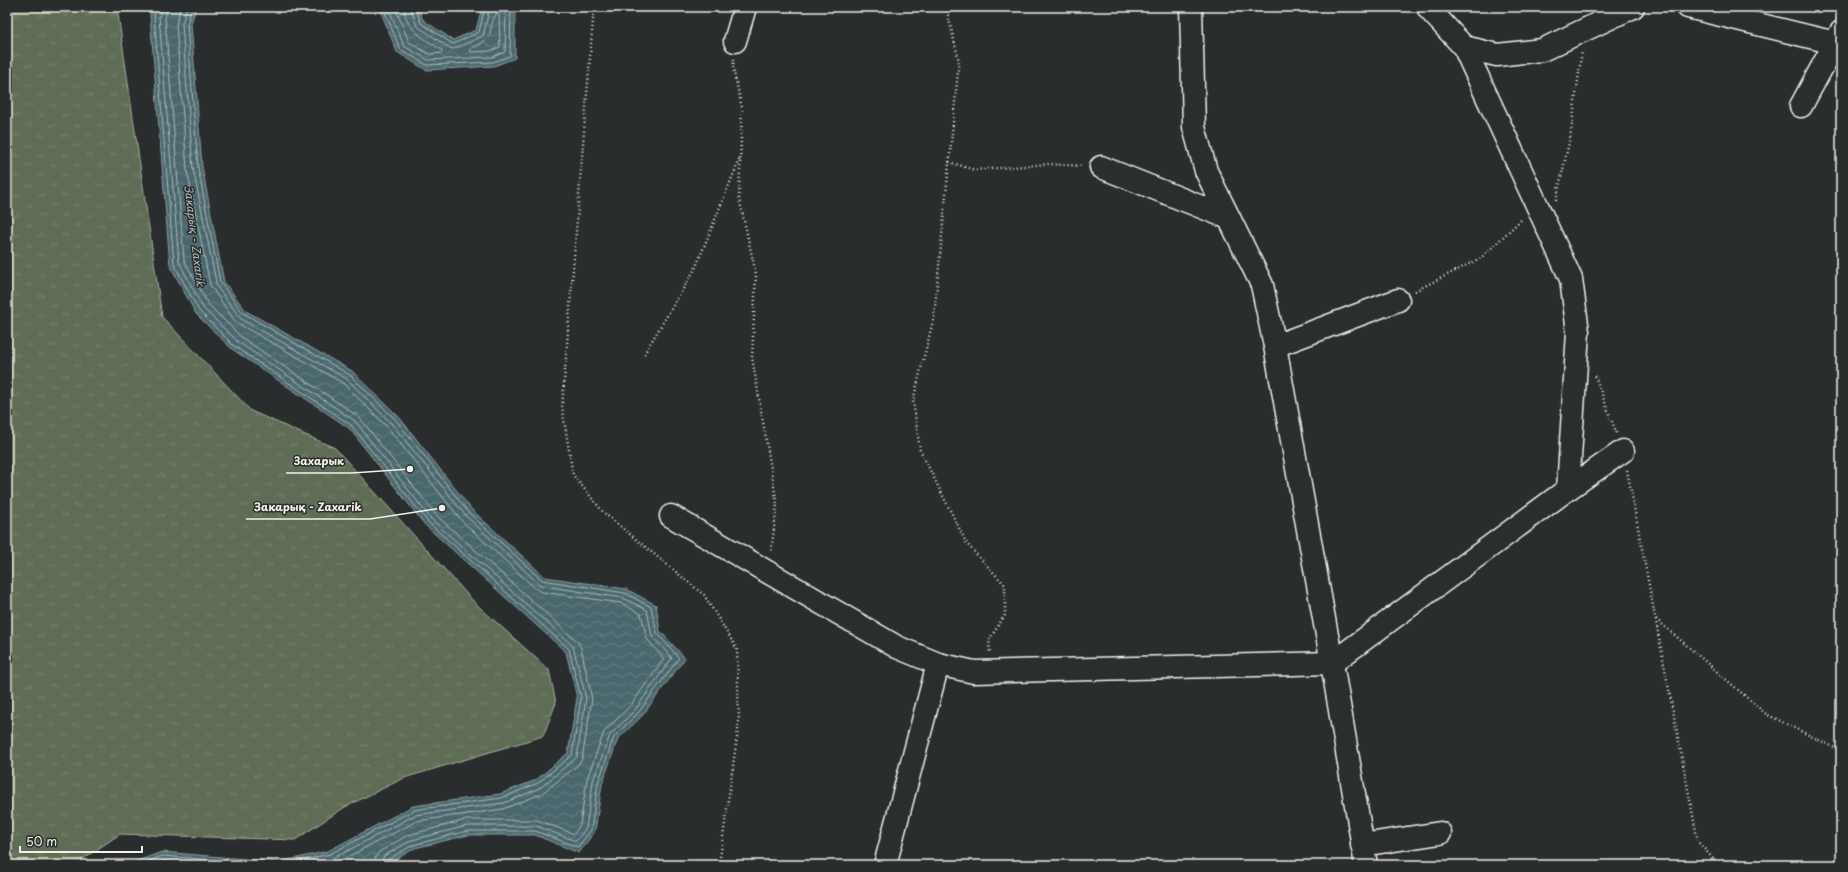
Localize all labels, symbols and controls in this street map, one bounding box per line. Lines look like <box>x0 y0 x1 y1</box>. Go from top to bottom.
water label: Закарық - Zaxarik <box>180 185 210 289</box>
callout: Захарык <box>286 450 352 473</box>
text: Захарык <box>293 452 345 469</box>
callout: Закарық - Zaxarik <box>246 496 370 519</box>
text: Закарық - Zaxarik <box>253 498 362 515</box>
scale bar <box>20 828 142 854</box>
text: 50 m <box>26 832 57 850</box>

